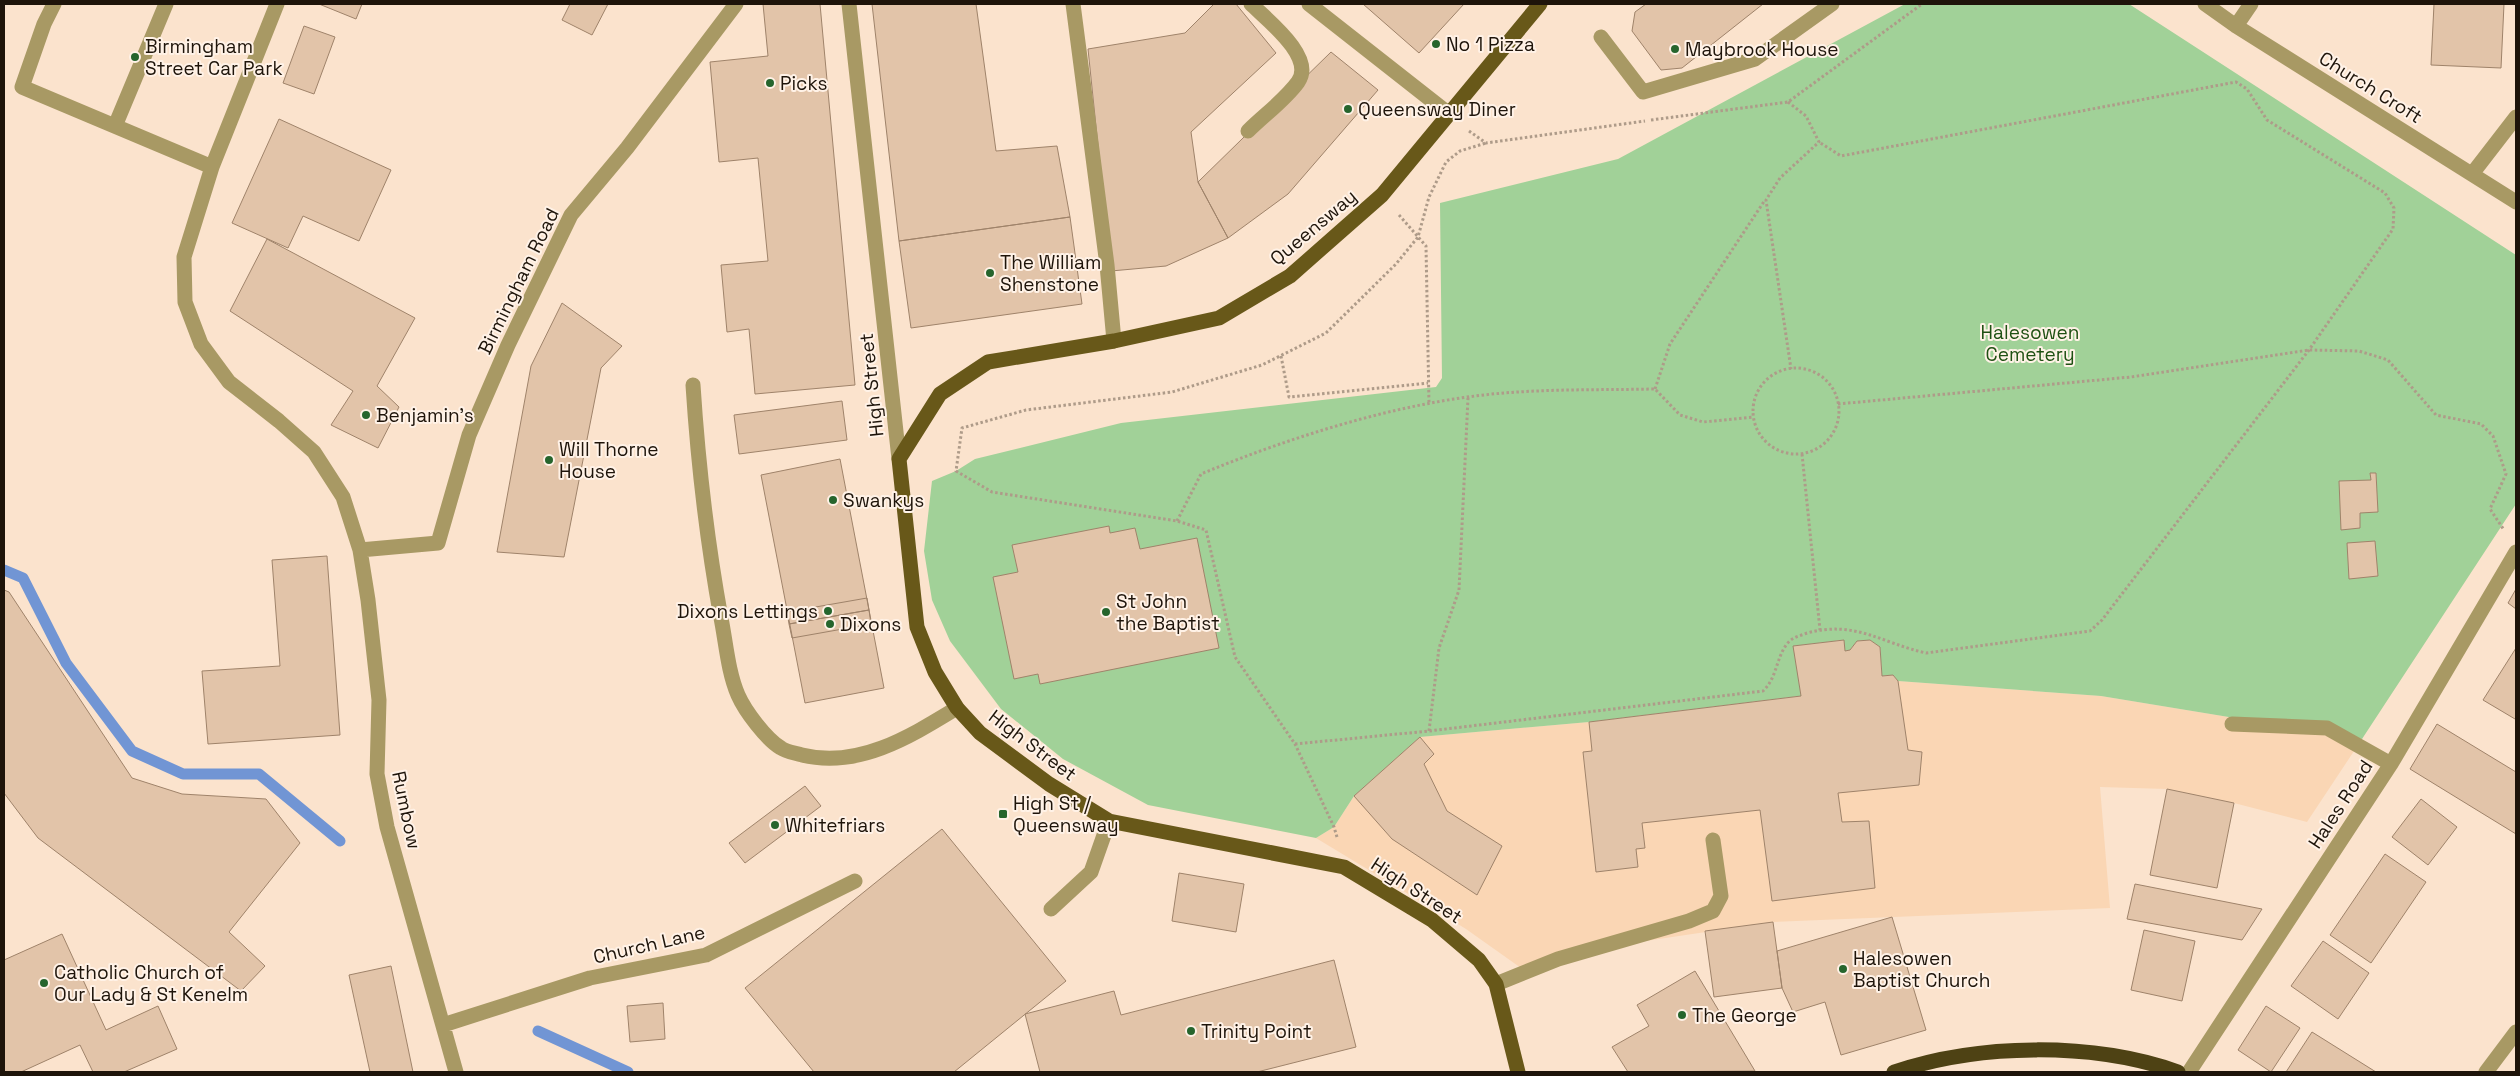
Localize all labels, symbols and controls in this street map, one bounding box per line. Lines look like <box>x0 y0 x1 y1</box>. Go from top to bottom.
place label: No 1 Pizza <box>1446 32 1535 57</box>
place label: Birmingham Street Car Park <box>145 34 283 81</box>
place label: Maybrook House <box>1685 37 1839 62</box>
marker: No 1 Pizza <box>1430 38 1442 50</box>
marker: Maybrook House <box>1669 43 1681 55</box>
street label: Church Croft <box>2314 46 2427 129</box>
marker: Birmingham Street Car Park <box>129 51 141 63</box>
place label: Picks <box>780 71 827 96</box>
marker: Picks <box>764 77 776 89</box>
place label: Queensway Diner <box>1358 97 1516 122</box>
marker: Queensway Diner <box>1342 103 1354 115</box>
street label: Queensway <box>1265 184 1362 271</box>
street label: Birmingham Road <box>472 204 565 358</box>
place label: The William Shenstone <box>1000 250 1101 297</box>
marker: The William Shenstone <box>984 267 996 279</box>
park label: Halesowen Cemetery <box>1981 320 2079 367</box>
street label: High Street <box>854 332 889 438</box>
place label: Benjamin's <box>376 403 474 428</box>
marker: Benjamin's <box>360 409 372 421</box>
place label: Will Thorne House <box>559 437 659 484</box>
marker: Will Thorne House <box>543 454 555 466</box>
place label: Swankys <box>843 488 924 513</box>
marker: Swankys <box>827 494 839 506</box>
place label: St John the Baptist <box>1116 589 1220 636</box>
place label: Dixons Lettings <box>677 599 818 624</box>
marker: Dixons Lettings <box>822 605 834 617</box>
marker: St John the Baptist <box>1100 606 1112 618</box>
place label: Dixons <box>840 612 901 637</box>
marker: Dixons <box>824 618 836 630</box>
street label: High Street <box>984 704 1082 787</box>
street label: Hales Road <box>2302 755 2378 853</box>
street label: Rumbow <box>386 769 427 851</box>
place label: High St / Queensway <box>1013 791 1119 838</box>
marker: High St / Queensway <box>997 808 1009 820</box>
place label: Whitefriars <box>785 813 885 838</box>
marker: Whitefriars <box>769 819 781 831</box>
street label: High Street <box>1366 852 1467 929</box>
street label: Church Lane <box>591 919 708 970</box>
place label: Halesowen Baptist Church <box>1853 946 1990 993</box>
place label: Catholic Church of Our Lady & St Kenelm <box>54 960 248 1007</box>
marker: Halesowen Baptist Church <box>1837 963 1849 975</box>
marker: Catholic Church of Our Lady & St Kenelm <box>38 977 50 989</box>
place label: The George <box>1692 1003 1797 1028</box>
marker: The George <box>1676 1009 1688 1021</box>
place label: Trinity Point <box>1201 1019 1312 1044</box>
marker: Trinity Point <box>1185 1025 1197 1037</box>

